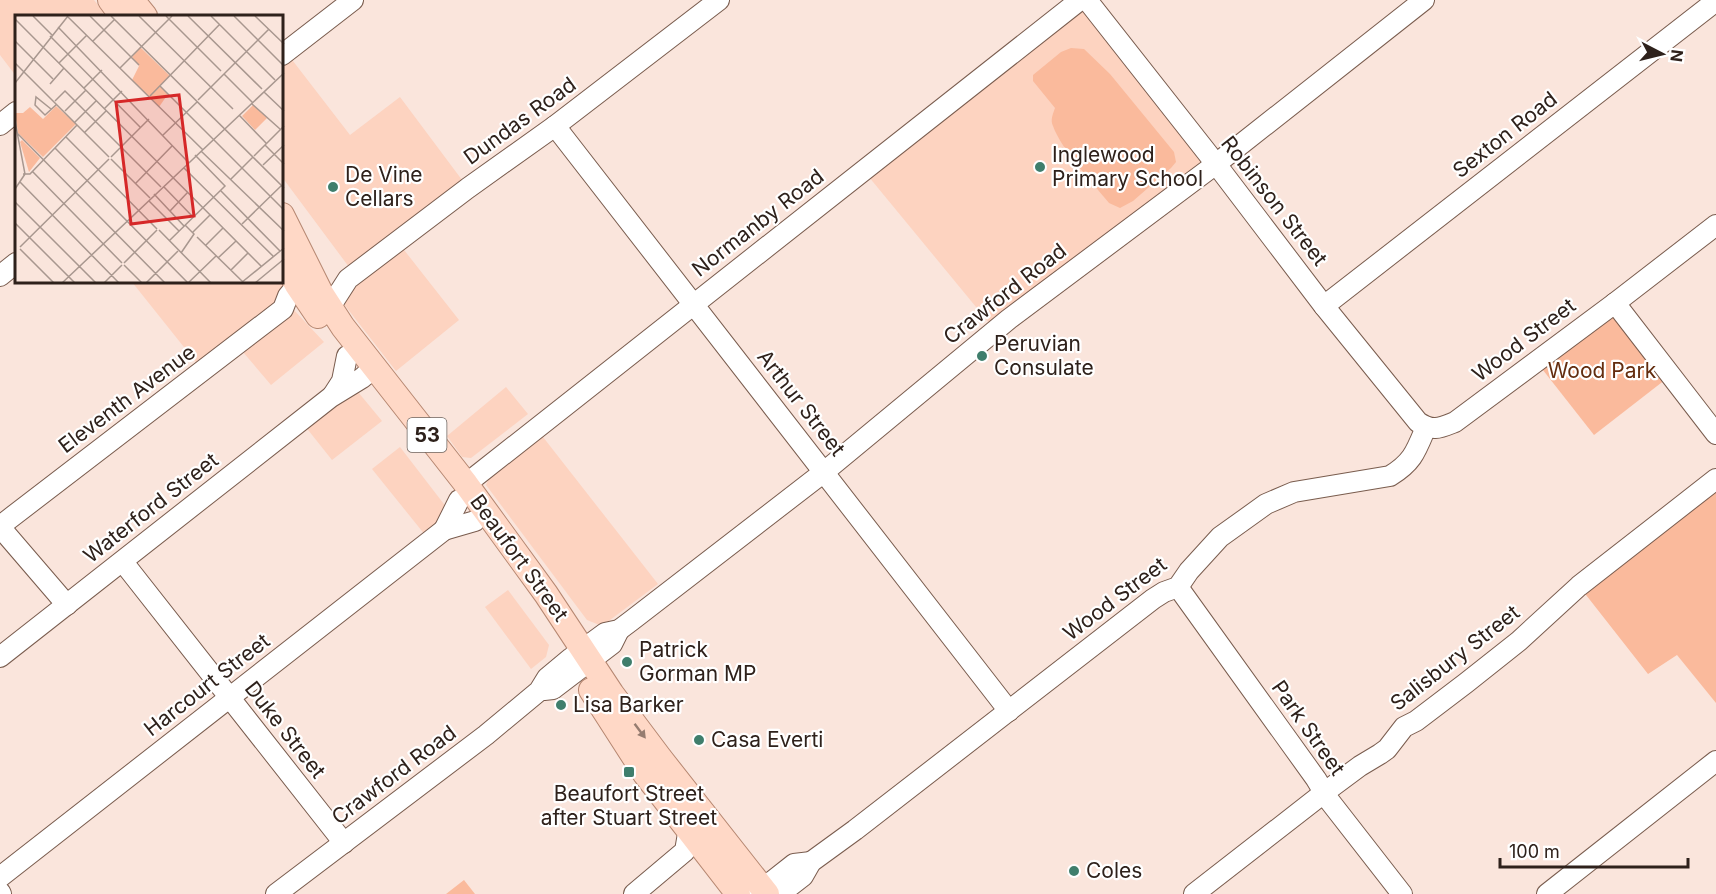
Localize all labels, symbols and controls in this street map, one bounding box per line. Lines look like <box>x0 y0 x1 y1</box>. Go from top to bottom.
inset map <box>15 15 284 284</box>
north arrow <box>1632 24 1692 84</box>
text: N <box>1666 49 1688 63</box>
street label: Dundas Road <box>459 72 581 170</box>
street label: Sexton Road <box>1448 86 1562 183</box>
street label: Robinson Street <box>1216 131 1333 271</box>
place label: Inglewood Primary School <box>1052 142 1203 191</box>
marker: Inglewood Primary School <box>1033 160 1047 174</box>
place label: De Vine Cellars <box>345 162 423 211</box>
street label: Normanby Road <box>687 163 828 282</box>
marker: De Vine Cellars <box>326 180 340 194</box>
street label: Crawford Road <box>938 238 1071 349</box>
street label: Wood Street <box>1467 293 1580 387</box>
place label: Peruvian Consulate <box>994 331 1094 380</box>
street label: Eleventh Avenue <box>53 339 200 458</box>
street label: Arthur Street <box>752 345 851 461</box>
marker: Peruvian Consulate <box>975 349 989 363</box>
park label: Wood Park <box>1548 358 1657 383</box>
road number: 53 <box>408 418 446 452</box>
street label: Waterford Street <box>78 447 223 568</box>
street label: Beaufort Street <box>465 490 574 626</box>
street label: Wood Street <box>1058 552 1171 646</box>
street label: Salisbury Street <box>1385 599 1524 716</box>
street label: Harcourt Street <box>139 628 274 741</box>
place label: Patrick Gorman MP <box>639 637 756 686</box>
marker: Patrick Gorman MP <box>620 655 634 669</box>
street label: Park Street <box>1267 675 1350 780</box>
street label: Duke Street <box>240 676 331 783</box>
place label: Lisa Barker <box>573 692 684 717</box>
marker: Lisa Barker <box>554 698 568 712</box>
street label: Crawford Road <box>327 720 461 829</box>
one-way arrow <box>634 723 646 739</box>
place label: Casa Everti <box>711 727 823 752</box>
marker: Casa Everti <box>692 733 706 747</box>
marker: Beaufort Street after Stuart Street <box>622 765 636 779</box>
place label: Beaufort Street after Stuart Street <box>541 781 717 830</box>
scale bar <box>1500 831 1688 869</box>
text: 100 m <box>1509 841 1560 862</box>
place label: Coles <box>1086 858 1142 883</box>
marker: Coles <box>1067 864 1081 878</box>

